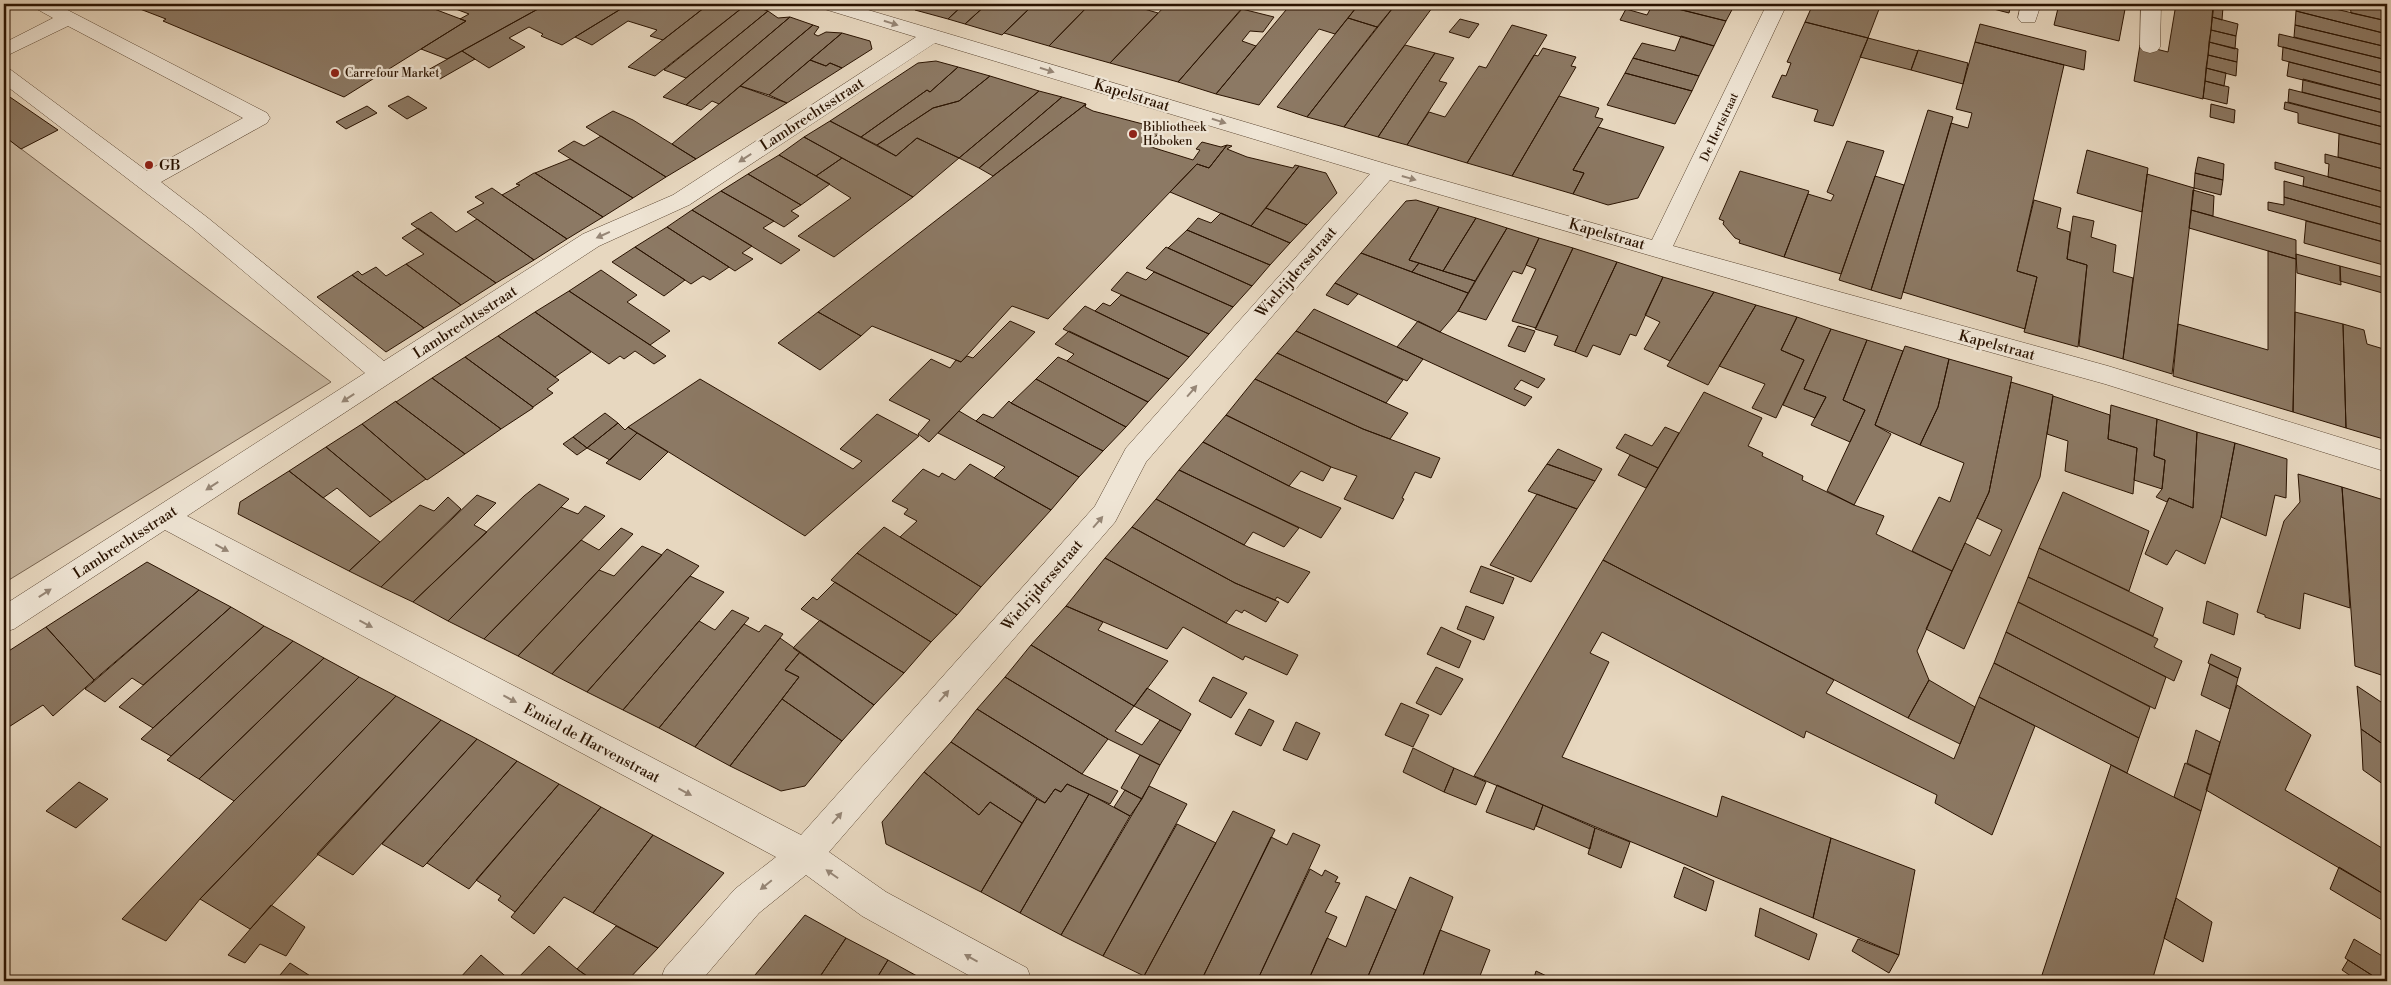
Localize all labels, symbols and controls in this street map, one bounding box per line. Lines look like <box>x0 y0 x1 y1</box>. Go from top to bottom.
one-way arrow <box>884 19 899 27</box>
place label: Carrefour Market <box>345 66 440 81</box>
one-way arrow <box>1040 66 1055 74</box>
marker: Carrefour Market <box>329 67 341 79</box>
street label: Lambrechtsstraat <box>757 73 868 155</box>
street label: Kapelstraat <box>1091 75 1173 116</box>
street label: De Hertstraat <box>1697 90 1742 164</box>
one-way arrow <box>1212 118 1227 126</box>
place label: Bibliotheek Hoboken <box>1142 120 1207 149</box>
marker: Bibliotheek Hoboken <box>1127 128 1139 140</box>
one-way arrow <box>739 153 752 162</box>
place label: GB <box>159 156 181 175</box>
marker: GB <box>143 159 155 171</box>
one-way arrow <box>1401 174 1416 182</box>
street label: Kapelstraat <box>1566 214 1648 255</box>
street label: Wielrijdersstraat <box>1251 222 1342 323</box>
one-way arrow <box>596 231 610 239</box>
street label: Lambrechtsstraat <box>410 281 521 363</box>
street label: Kapelstraat <box>1956 326 2038 365</box>
one-way arrow <box>1186 385 1198 397</box>
one-way arrow <box>341 393 355 402</box>
one-way arrow <box>205 481 218 491</box>
street label: Lambrechtsstraat <box>70 501 181 583</box>
one-way arrow <box>1092 515 1103 528</box>
street label: Wielrijdersstraat <box>997 535 1088 636</box>
one-way arrow <box>215 544 230 552</box>
one-way arrow <box>38 589 51 598</box>
one-way arrow <box>359 620 373 628</box>
one-way arrow <box>938 691 950 703</box>
one-way arrow <box>503 695 517 704</box>
street label: Emiel de Harvenstraat <box>520 699 664 788</box>
one-way arrow <box>678 787 691 796</box>
one-way arrow <box>831 813 843 825</box>
one-way arrow <box>825 869 839 879</box>
one-way arrow <box>760 880 773 891</box>
one-way arrow <box>965 953 978 962</box>

